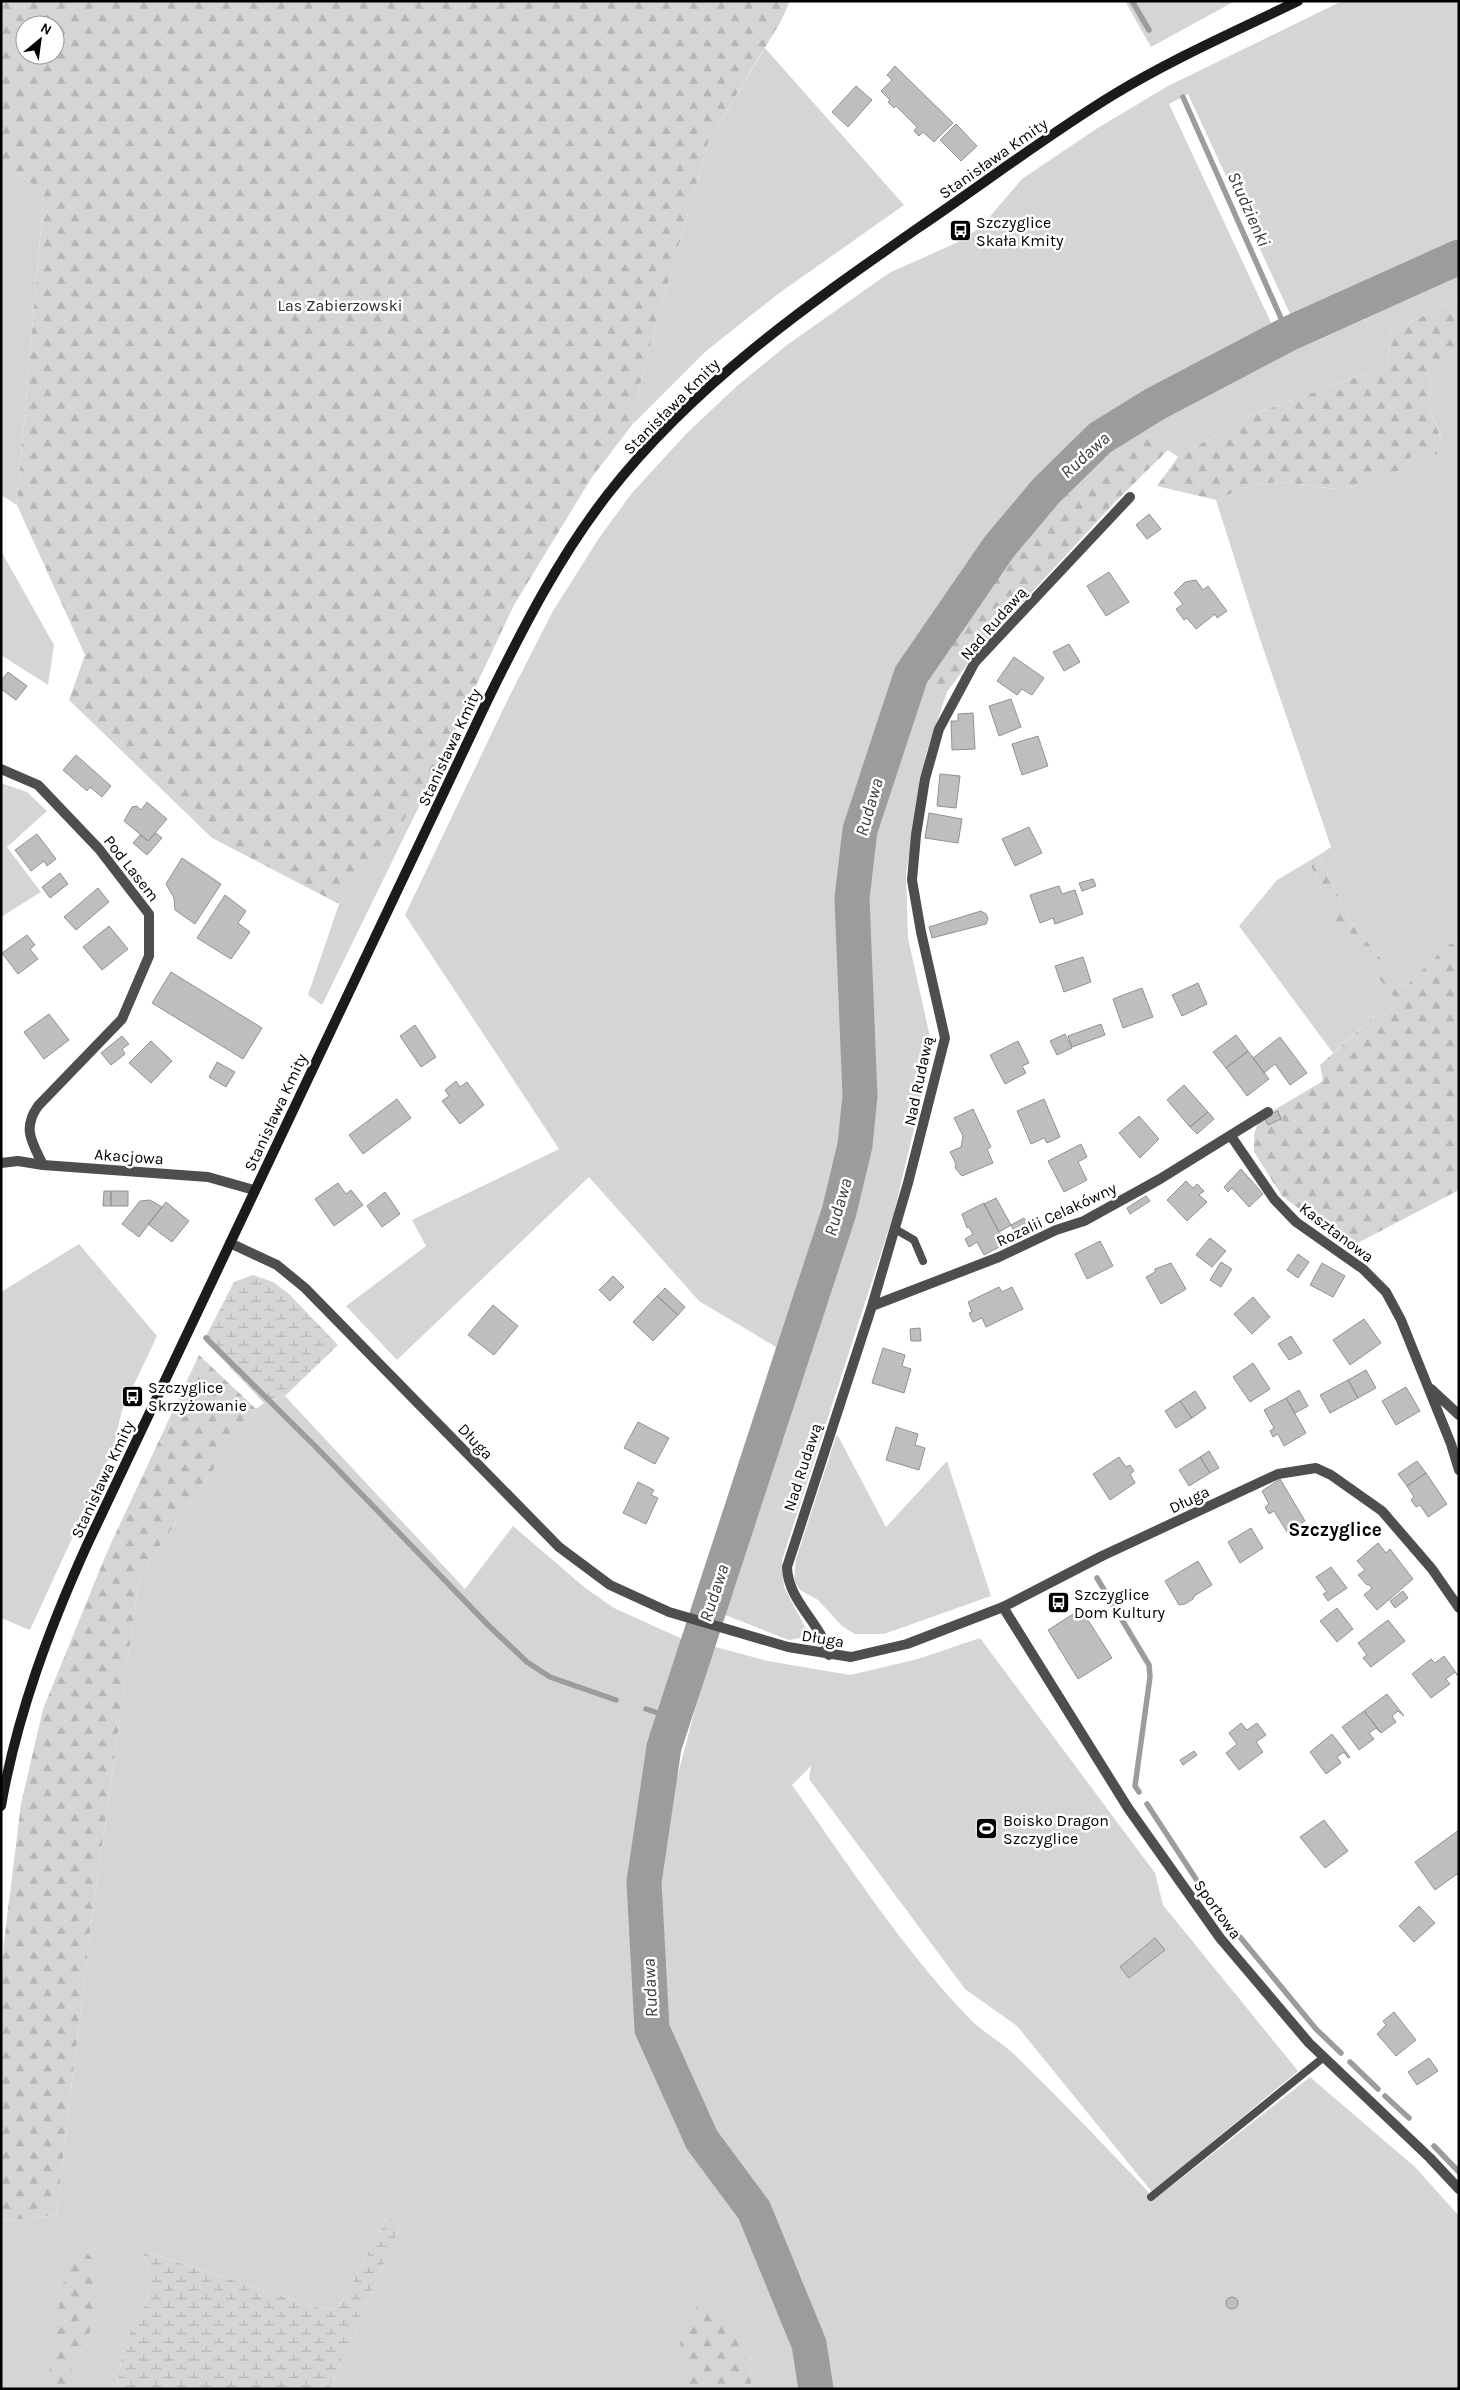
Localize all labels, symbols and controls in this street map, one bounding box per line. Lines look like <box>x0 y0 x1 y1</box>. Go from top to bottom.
north arrow <box>15 15 65 65</box>
text: N <box>38 19 55 39</box>
street label: Stanisława Kmity <box>936 114 1051 203</box>
water label: Studzienki <box>1223 168 1275 250</box>
place label: Szczyglice Skała Kmity <box>976 213 1064 250</box>
bus stop icon: Szczyglice Skała Kmity <box>948 219 972 243</box>
park label: Las Zabierzowski <box>277 296 403 315</box>
street label: Stanisława Kmity <box>619 354 724 458</box>
water label: Rudawa <box>1056 427 1114 483</box>
street label: Nad Rudawą <box>956 583 1031 664</box>
street label: Stanisława Kmity <box>414 685 485 809</box>
water label: Rudawa <box>850 775 888 839</box>
street label: Pod Lasem <box>100 831 163 905</box>
street label: Nad Rudawą <box>900 1034 937 1128</box>
street label: Stanisława Kmity <box>240 1050 311 1174</box>
street label: Akacjowa <box>94 1145 164 1168</box>
water label: Rudawa <box>819 1175 857 1239</box>
street label: Rozalii Celakówny <box>993 1178 1120 1251</box>
street label: Kasztanowa <box>1296 1198 1378 1267</box>
place label: Szczyglice Skrzyżowanie <box>148 1378 247 1415</box>
bus stop icon: Szczyglice Skrzyżowanie <box>120 1384 144 1408</box>
street label: Stanisława Kmity <box>67 1417 138 1541</box>
street label: Długa <box>454 1419 497 1463</box>
street label: Nad Rudawą <box>779 1421 826 1513</box>
street label: Długa <box>1166 1482 1213 1517</box>
district label: Szczyglice <box>1288 1519 1382 1541</box>
water label: Rudawa <box>694 1561 734 1625</box>
place label: Szczyglice Dom Kultury <box>1074 1585 1165 1622</box>
bus stop icon: Szczyglice Dom Kultury <box>1046 1591 1070 1615</box>
street label: Długa <box>800 1626 845 1651</box>
place label: Boisko Dragon Szczyglice <box>1003 1811 1109 1848</box>
sports icon: Boisko Dragon Szczyglice <box>975 1817 999 1841</box>
street label: Sportowa <box>1190 1876 1245 1943</box>
water label: Rudawa <box>637 1958 663 2018</box>

